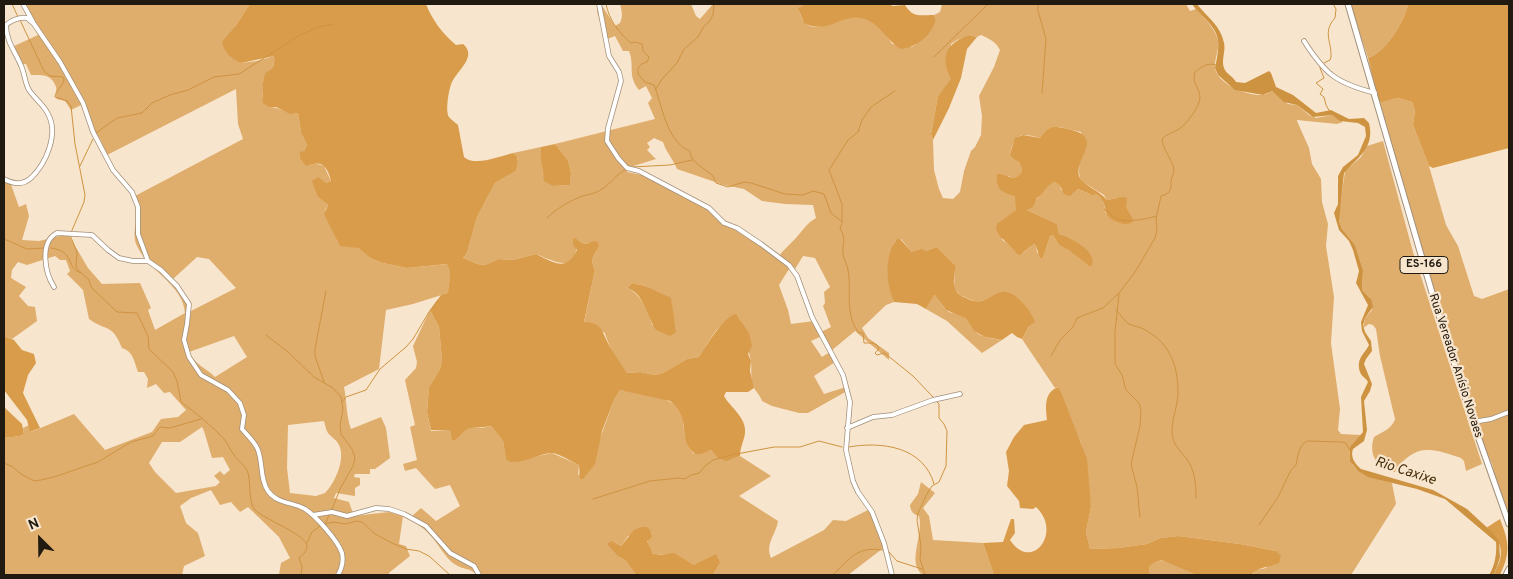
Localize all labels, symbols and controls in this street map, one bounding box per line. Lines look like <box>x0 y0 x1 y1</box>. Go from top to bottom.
road number: ES-166 <box>1400 256 1448 274</box>
street label: Rua Vereador Anísio Novaes <box>1425 292 1485 440</box>
water label: Rio Caxixe <box>1372 454 1438 490</box>
north arrow <box>15 514 65 564</box>
text: N <box>26 515 42 535</box>

